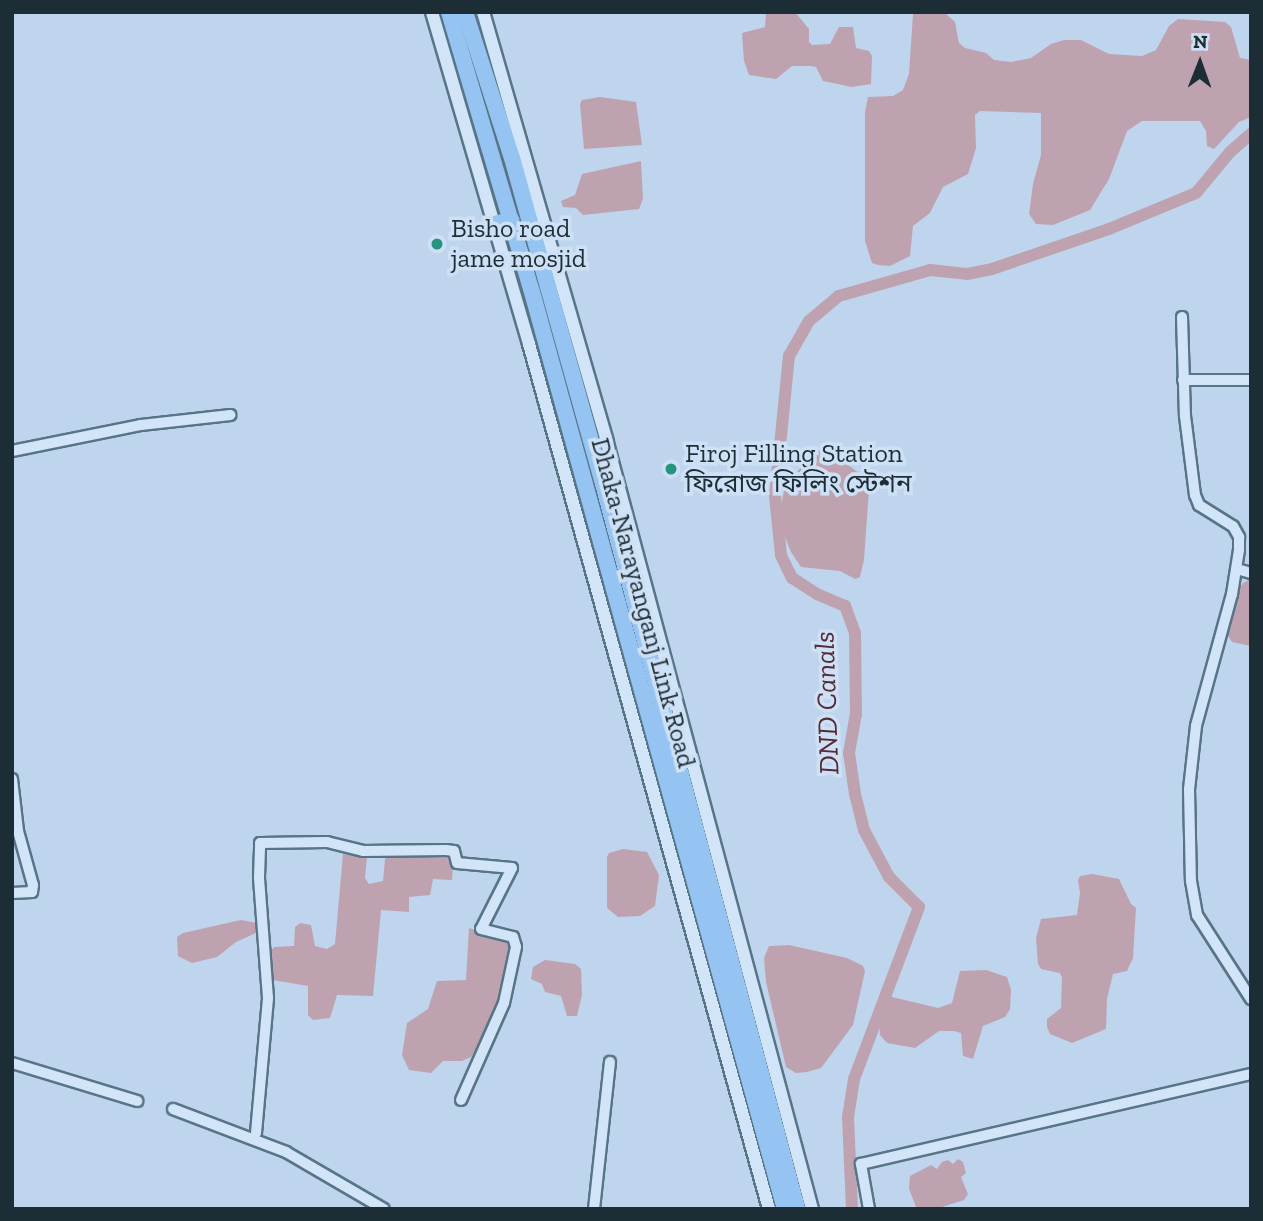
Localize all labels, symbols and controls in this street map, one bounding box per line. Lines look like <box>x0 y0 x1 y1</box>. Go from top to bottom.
north arrow <box>1165 28 1235 98</box>
text: N <box>1193 30 1208 53</box>
place label: Bisho road jame mosjid <box>451 213 586 274</box>
marker: Bisho road jame mosjid <box>429 236 445 252</box>
street label: Dhaka-Narayanganj Link Road <box>584 435 702 771</box>
place label: Firoj Filling Station ফিরোজ ফিলিং স্টেশন <box>685 438 912 500</box>
marker: Firoj Filling Station ফিরোজ ফিলিং স্টেশন <box>663 461 679 477</box>
water label: DND Canals <box>808 631 846 775</box>

